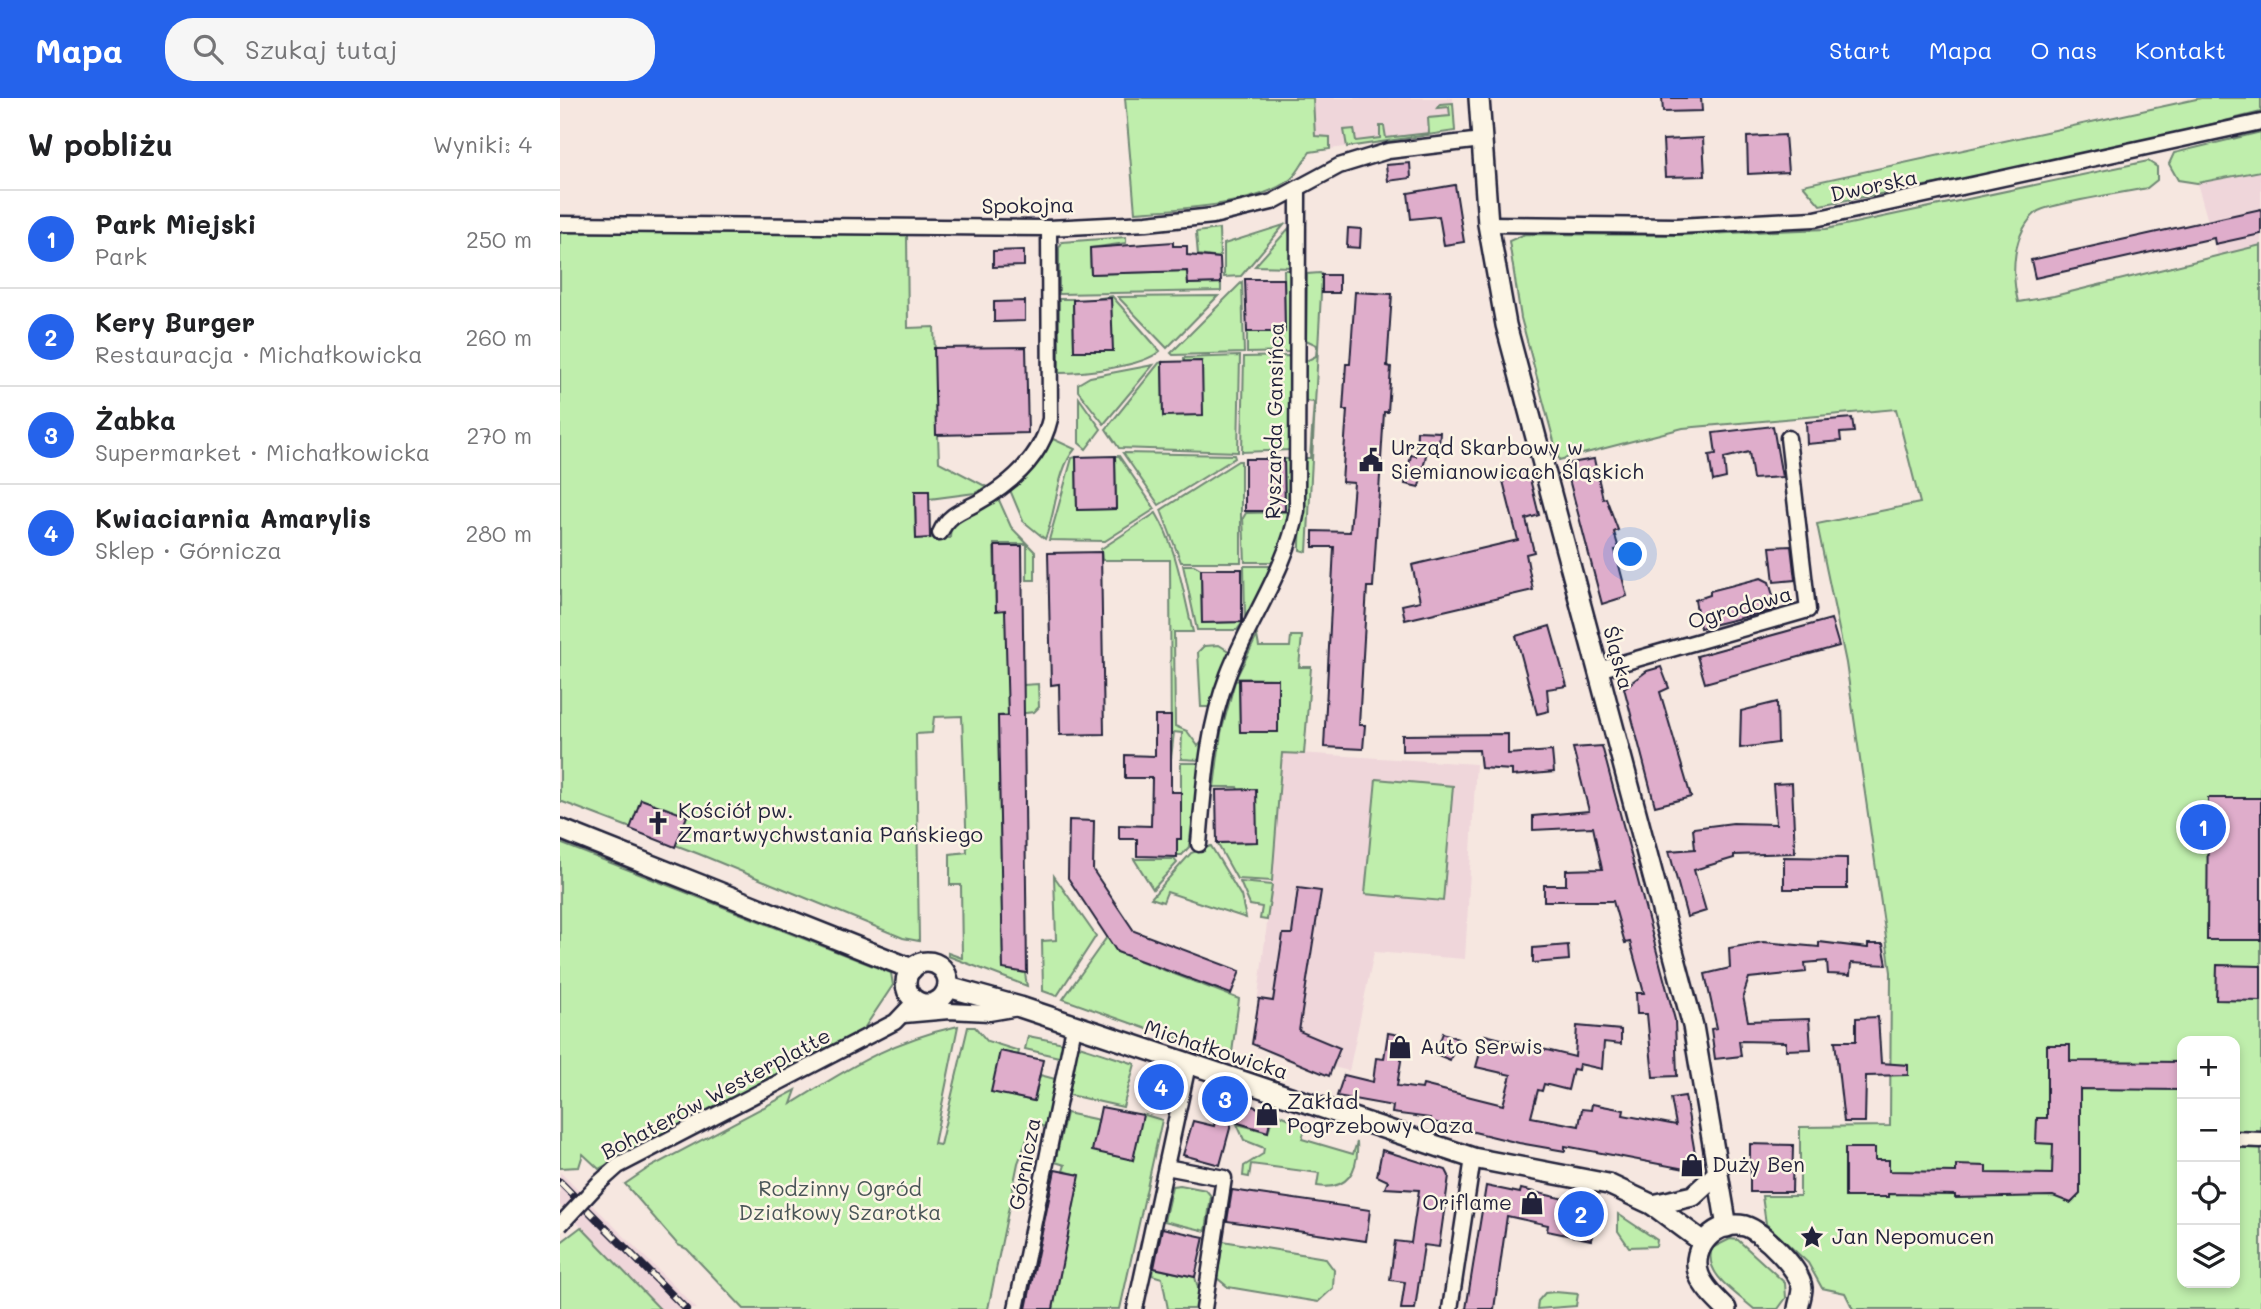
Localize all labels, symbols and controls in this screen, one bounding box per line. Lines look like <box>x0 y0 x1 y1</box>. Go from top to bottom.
search box <box>165 18 655 81</box>
text: Mapa <box>35 28 123 71</box>
icon: search <box>189 30 227 68</box>
text: Szukaj tutaj <box>245 32 397 66</box>
text: Start <box>1829 34 1891 65</box>
text: Mapa <box>1929 34 1992 65</box>
text: O nas <box>2030 34 2097 65</box>
text: Kontakt <box>2135 34 2226 65</box>
text: W pobliżu <box>28 124 173 164</box>
text: Wyniki: 4 <box>433 129 532 159</box>
street label: Dworska <box>1828 162 1920 207</box>
street label: Spokojna <box>981 190 1075 219</box>
text: Park Miejski <box>95 207 257 241</box>
text: 1 <box>46 224 56 254</box>
text: 250 m <box>466 224 532 254</box>
text: Park <box>95 241 147 271</box>
text: Kery Burger <box>95 305 255 339</box>
text: 2 <box>45 322 57 352</box>
text: 260 m <box>465 322 532 352</box>
street label: Ryszarda Gansińca <box>1258 322 1289 520</box>
text: Restauracja · Michałkowicka <box>95 339 423 369</box>
text: Żabka <box>95 403 176 437</box>
text: 3 <box>44 420 58 450</box>
text: 270 m <box>467 420 532 450</box>
place label: Urząd Skarbowy w Siemianowicach Śląskich <box>1391 433 1644 484</box>
text: Supermarket · Michałkowicka <box>95 437 430 467</box>
public building icon: Urząd Skarbowy w Siemianowicach Śląskich <box>1357 446 1385 474</box>
text: Kwiaciarnia Amarylis <box>95 501 371 535</box>
text: 4 <box>44 518 58 548</box>
text: 280 m <box>465 518 532 548</box>
text: Sklep · Górnicza <box>95 535 282 565</box>
your location <box>1613 537 1647 571</box>
street label: Ogrodowa <box>1684 579 1795 634</box>
street label: Śląska <box>1598 623 1641 692</box>
place label: Kościół pw. Zmartwychwstania Pańskiego <box>678 796 983 847</box>
pin: 1 <box>2180 801 2226 853</box>
church icon: Kościół pw. Zmartwychwstania Pańskiego <box>644 809 672 837</box>
street label: Michałkowicka <box>1141 1013 1292 1085</box>
street label: Bohaterów Westerplatte <box>596 1021 835 1165</box>
place label: Auto Serwis <box>1420 1032 1543 1059</box>
shop icon: Auto Serwis <box>1386 1033 1414 1061</box>
map controls <box>2177 1036 2240 1288</box>
button: + <box>2177 1036 2240 1099</box>
pin: 4 <box>1138 1061 1184 1113</box>
pin: 3 <box>1202 1073 1248 1125</box>
place label: Zakład Pogrzebowy Oaza <box>1287 1087 1474 1138</box>
button: − <box>2177 1099 2240 1162</box>
shop icon: Zakład Pogrzebowy Oaza <box>1253 1100 1281 1128</box>
street label: Górnicza <box>1001 1115 1046 1212</box>
place label: Duży Ben <box>1712 1150 1805 1177</box>
shop icon: Duży Ben <box>1678 1151 1706 1179</box>
button: locate <box>2177 1162 2240 1225</box>
park label: Rodzinny Ogród Działkowy Szarotka <box>739 1174 941 1225</box>
place label: Oriflame <box>1422 1188 1512 1215</box>
pin: 2 <box>1558 1188 1604 1240</box>
shop icon: Oriflame <box>1518 1189 1546 1217</box>
place label: Jan Nepomucen <box>1832 1222 1994 1249</box>
place icon: Jan Nepomucen <box>1798 1223 1826 1251</box>
button: layers <box>2177 1225 2240 1288</box>

